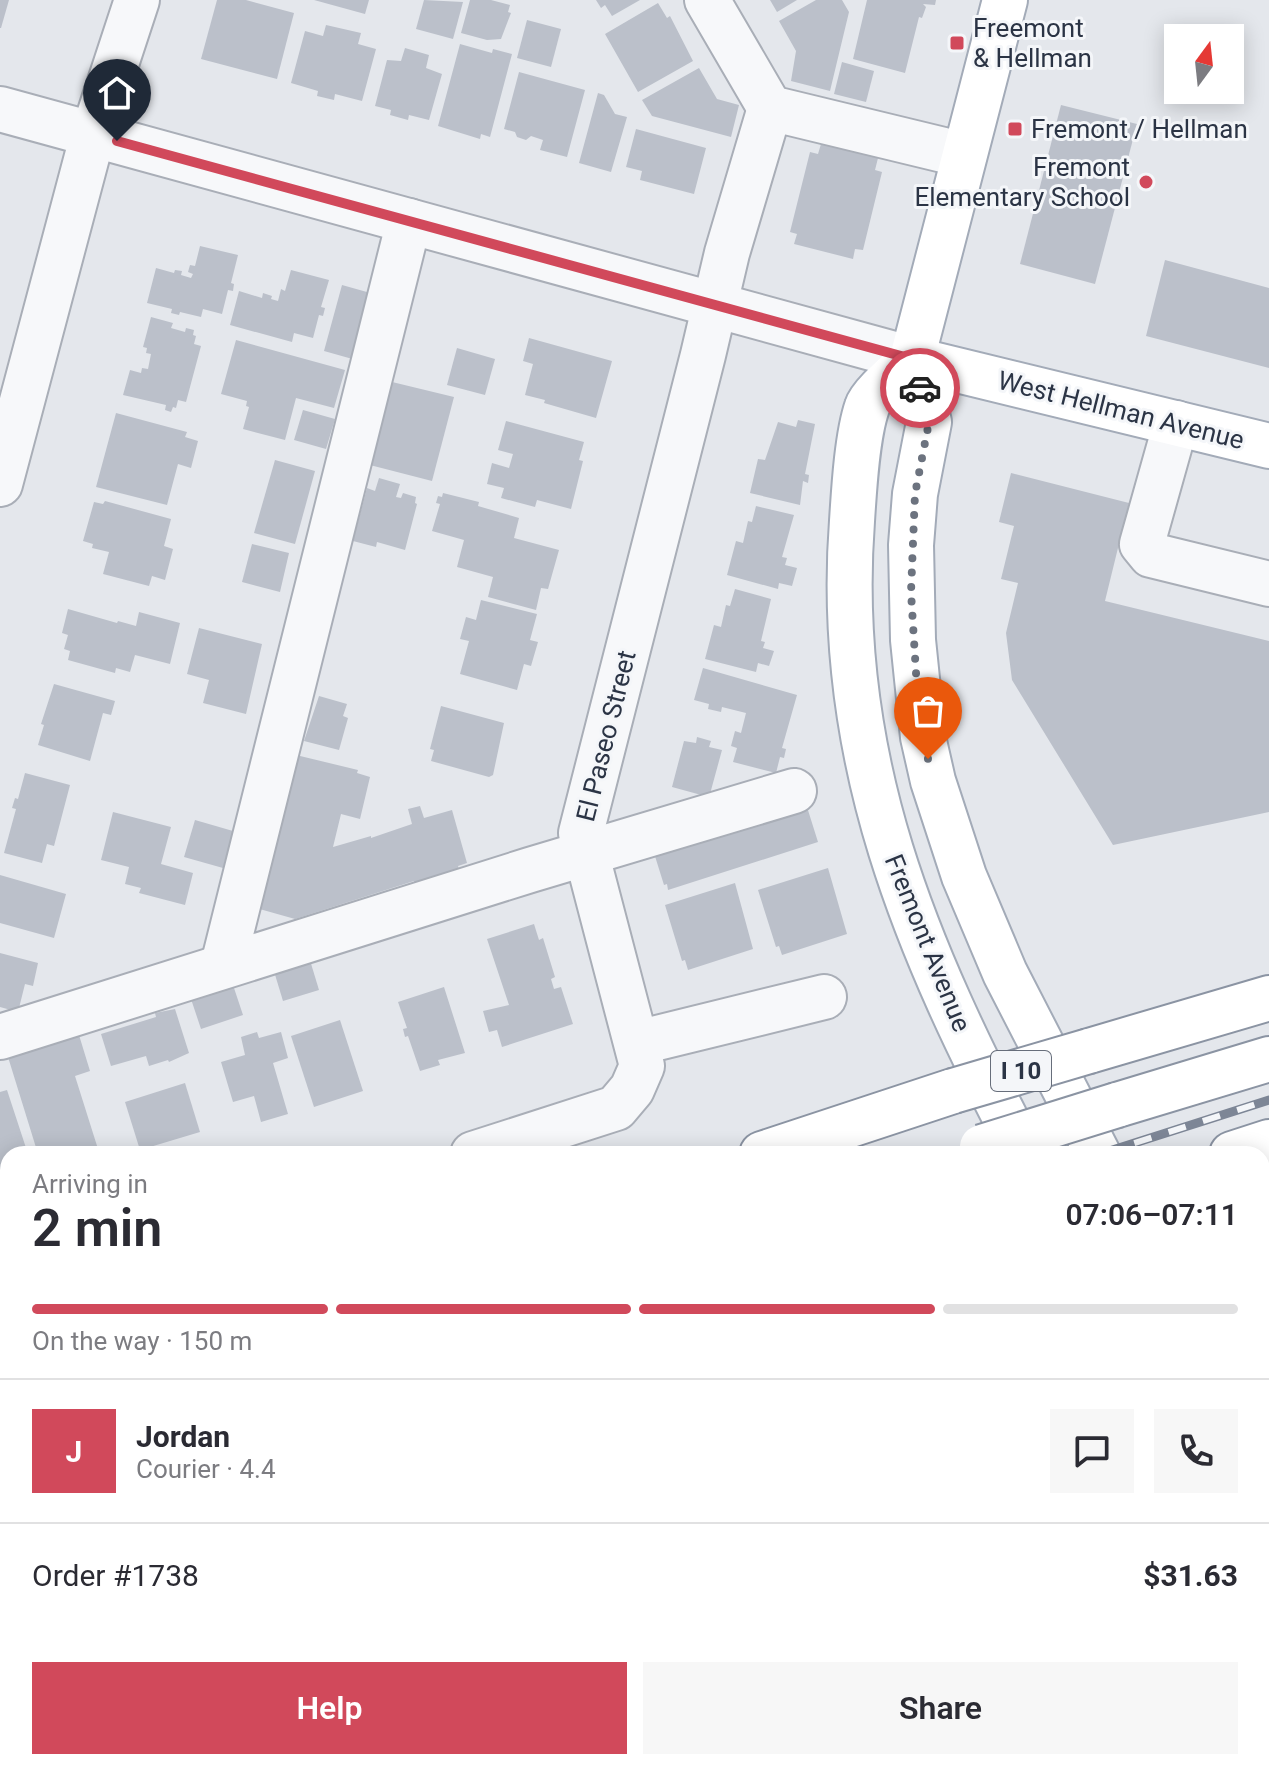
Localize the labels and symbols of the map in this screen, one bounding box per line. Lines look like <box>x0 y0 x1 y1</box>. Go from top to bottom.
place label: Freemont & Hellman <box>973 13 1092 73</box>
north arrow <box>1164 24 1244 104</box>
marker: Freemont & Hellman <box>948 34 966 52</box>
pin <box>83 59 151 141</box>
place label: Fremont / Hellman <box>1031 114 1248 144</box>
marker: Fremont / Hellman <box>1006 120 1024 138</box>
place label: Fremont Elementary School <box>914 152 1130 212</box>
marker: Fremont Elementary School <box>1137 173 1155 191</box>
courier <box>880 348 960 428</box>
street label: West Hellman Avenue <box>995 365 1247 455</box>
street label: El Paseo Street <box>570 647 642 825</box>
pin <box>894 677 962 759</box>
street label: Fremont Avenue <box>879 850 977 1036</box>
road number: I 10 <box>991 1051 1051 1091</box>

